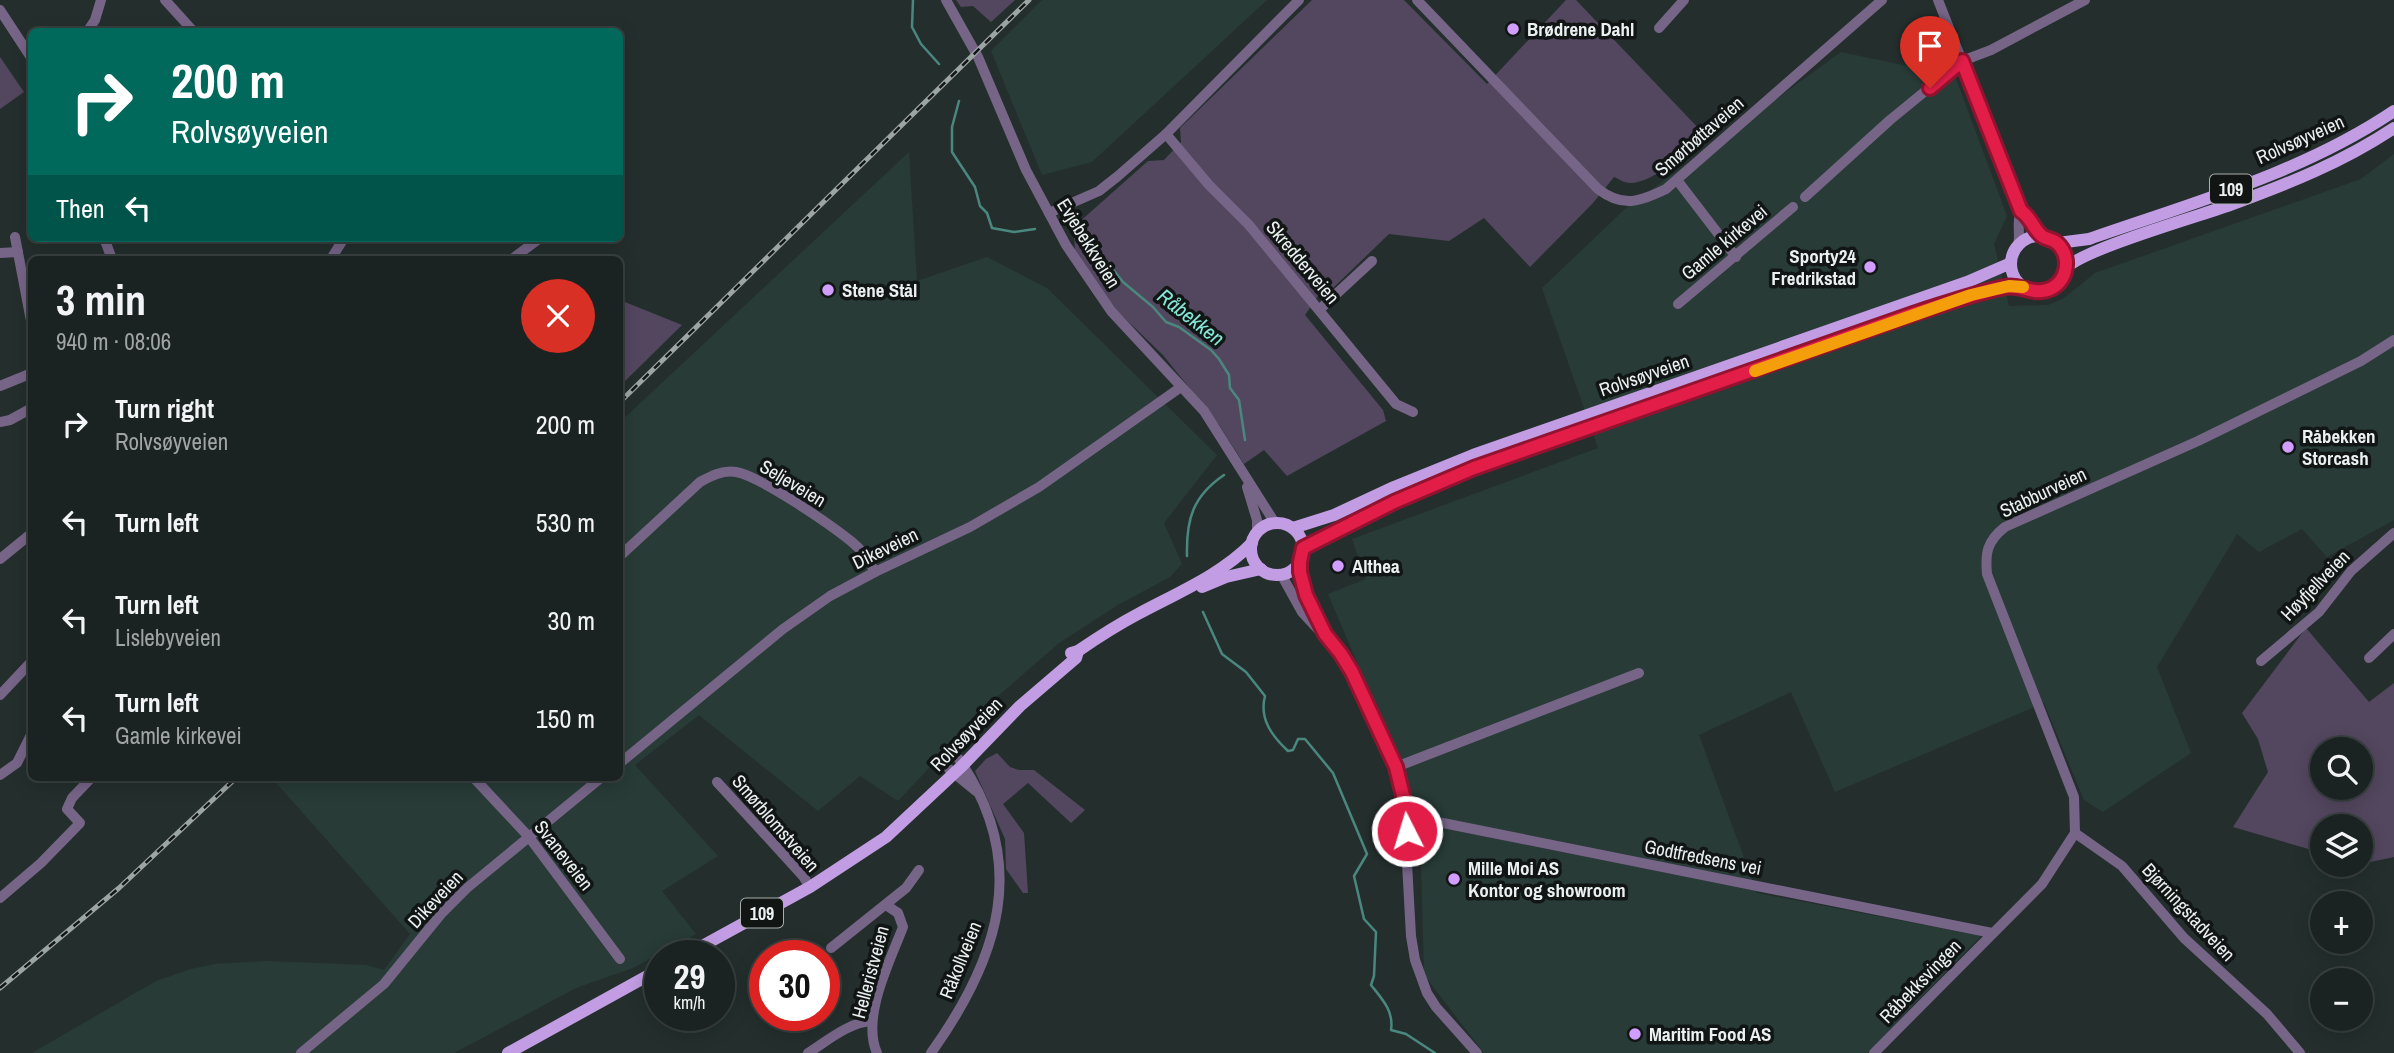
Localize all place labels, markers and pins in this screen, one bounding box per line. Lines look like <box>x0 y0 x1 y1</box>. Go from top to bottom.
place label: Brødrene Dahl <box>1527 16 1634 42</box>
pin <box>1900 16 1960 88</box>
marker: Brødrene Dahl <box>1505 21 1521 37</box>
place label: Sporty24 Fredrikstad <box>1771 243 1856 291</box>
marker: Sporty24 Fredrikstad <box>1862 259 1878 275</box>
place label: Stene Stål <box>842 277 917 303</box>
marker: Stene Stål <box>820 282 836 298</box>
place label: Råbekken Storcash <box>2302 423 2376 471</box>
marker: Råbekken Storcash <box>2280 439 2296 455</box>
place label: Althea <box>1352 553 1400 579</box>
marker: Althea <box>1330 558 1346 574</box>
place label: Mille Moi AS Kontor og showroom <box>1468 855 1626 903</box>
marker: Mille Moi AS Kontor og showroom <box>1446 871 1462 887</box>
place label: Maritim Food AS <box>1649 1021 1771 1047</box>
marker: Maritim Food AS <box>1627 1026 1643 1042</box>

